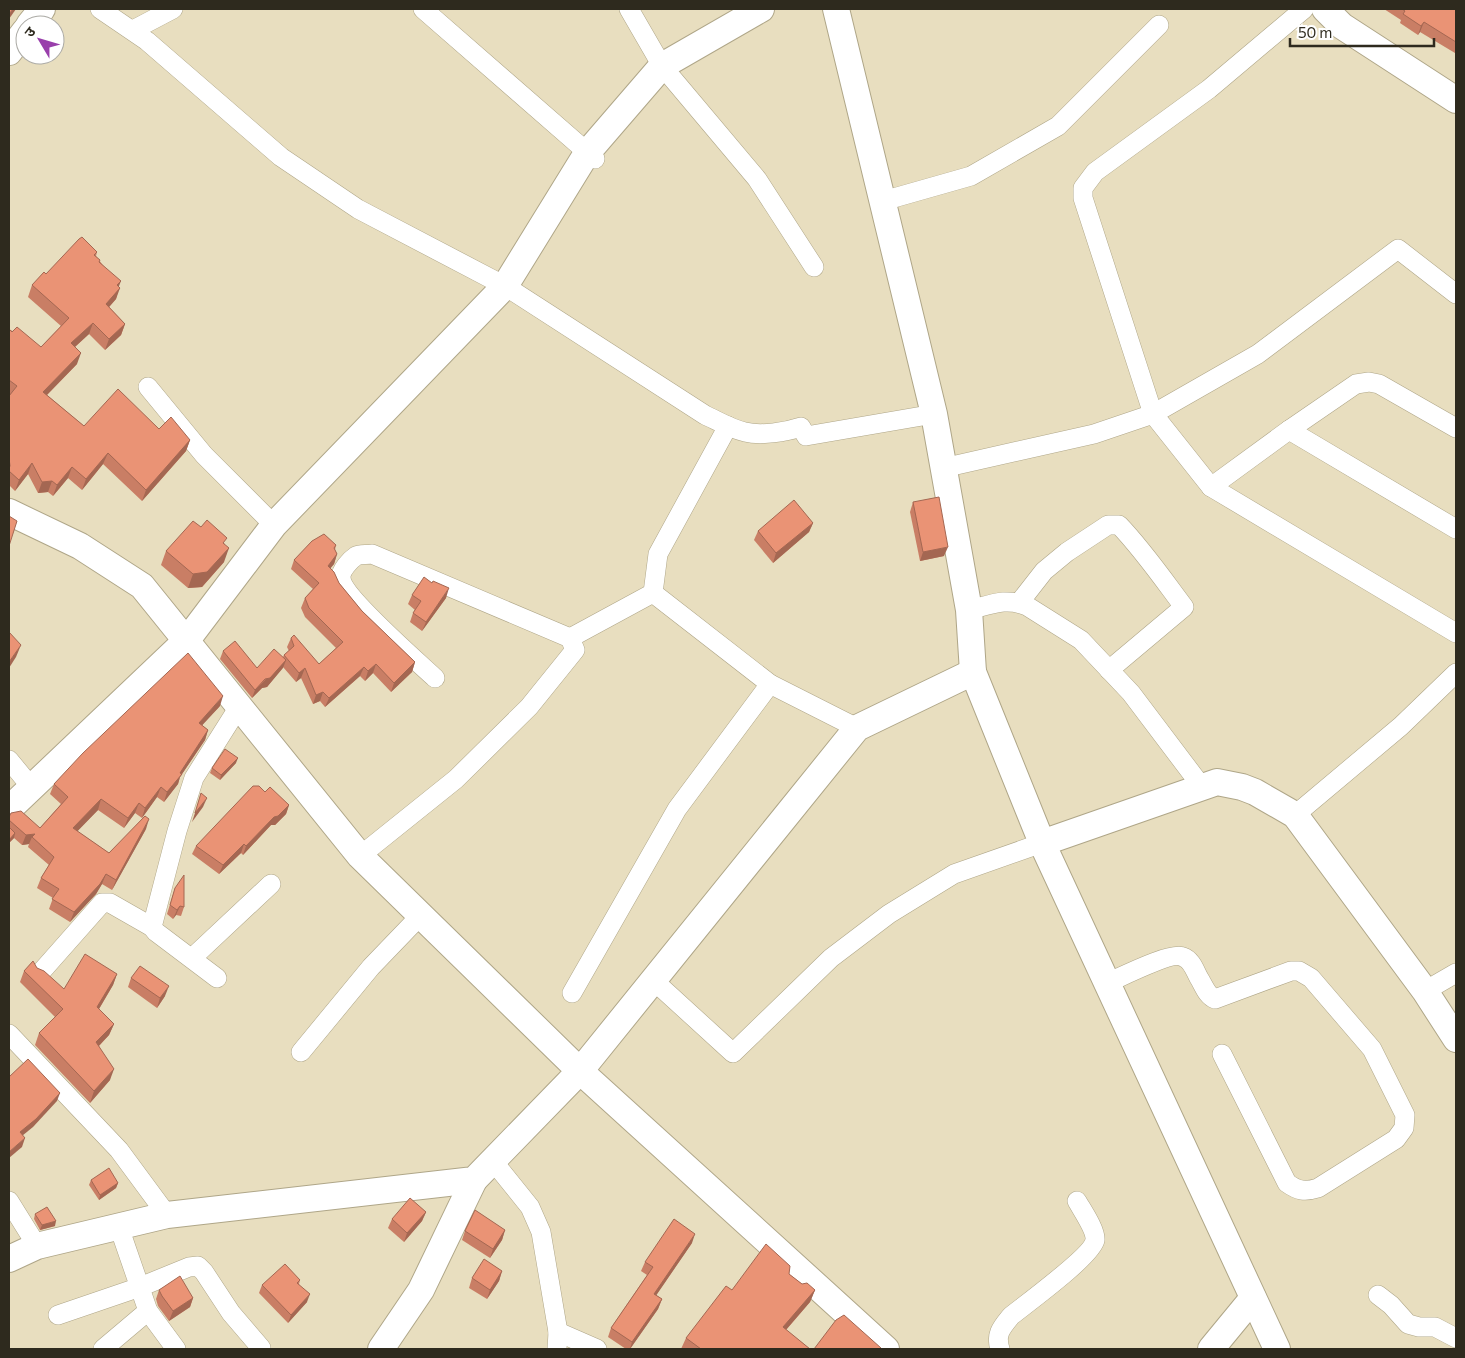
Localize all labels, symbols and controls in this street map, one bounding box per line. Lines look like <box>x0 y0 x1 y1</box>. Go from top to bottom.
north arrow <box>15 15 65 65</box>
scale bar <box>1290 15 1434 47</box>
text: उ <box>20 23 39 40</box>
text: 50 m <box>1298 23 1332 41</box>

